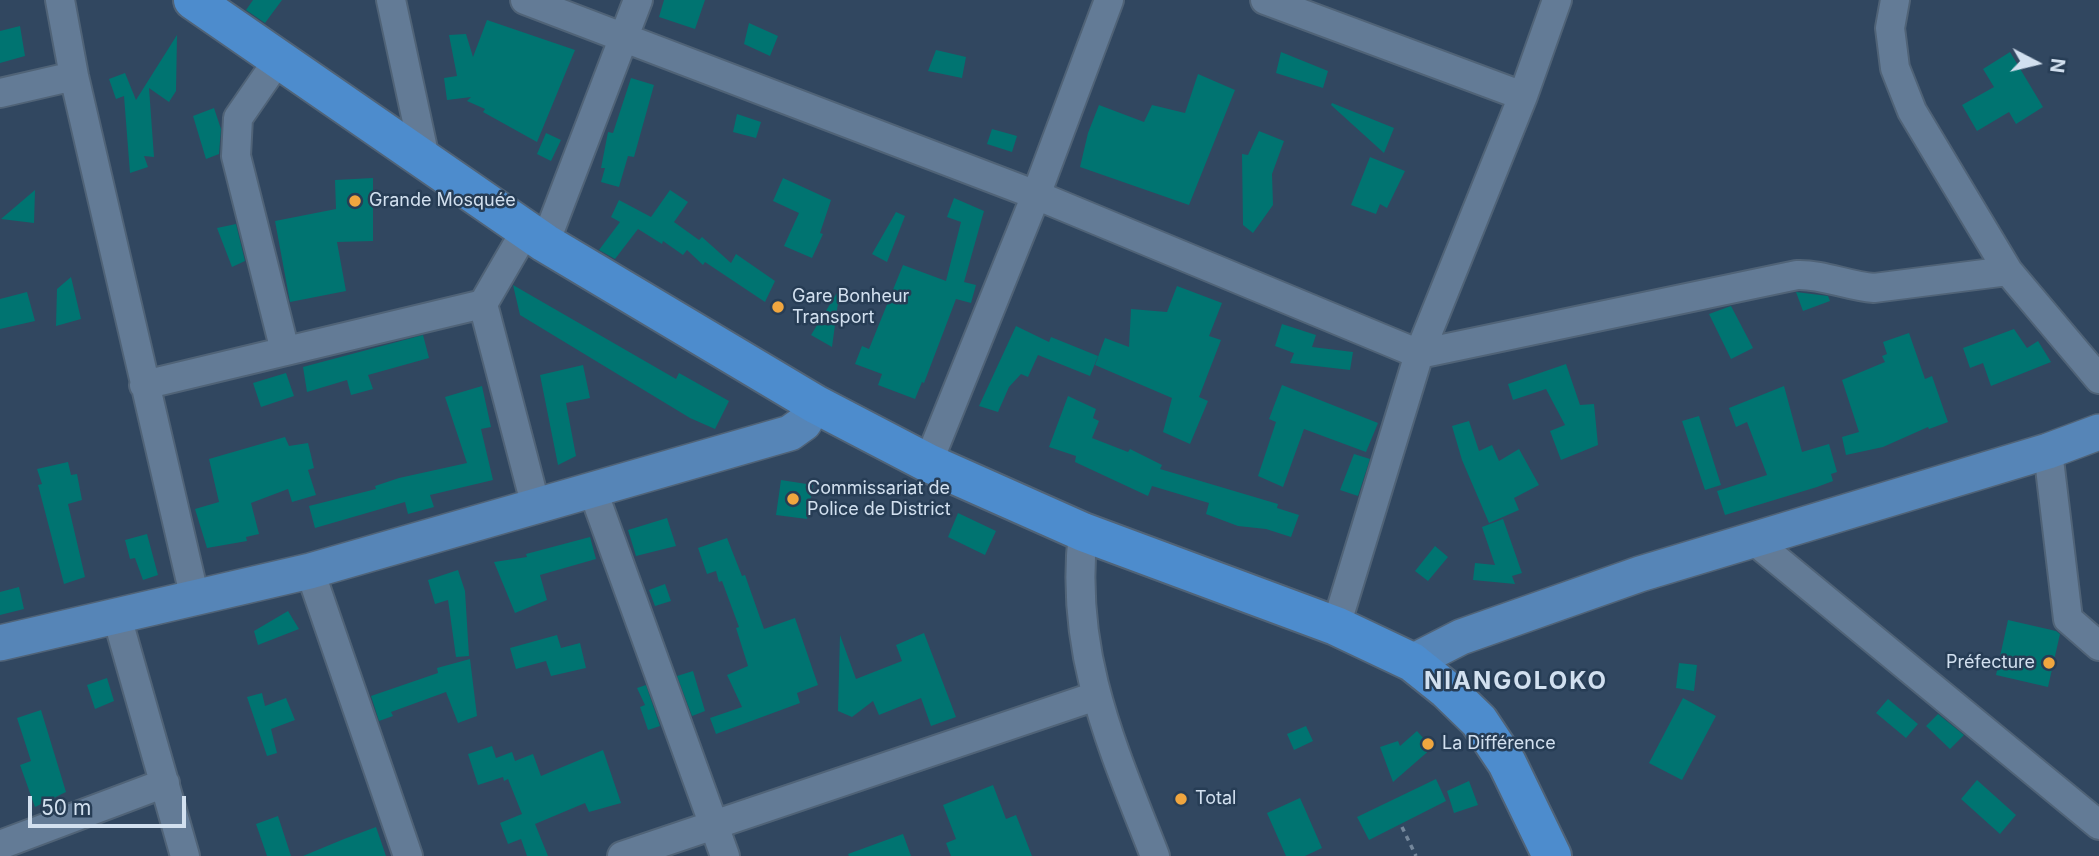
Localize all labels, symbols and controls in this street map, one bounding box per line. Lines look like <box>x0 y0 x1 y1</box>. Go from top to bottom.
north arrow <box>2001 28 2071 98</box>
text: N <box>2045 57 2070 74</box>
place label: Grande Mosquée <box>369 190 516 212</box>
marker: Grande Mosquée <box>347 193 363 209</box>
place label: Gare Bonheur Transport <box>792 286 909 328</box>
marker: Gare Bonheur Transport <box>770 299 786 315</box>
place label: Commissariat de Police de District <box>807 478 951 520</box>
marker: Commissariat de Police de District <box>785 491 801 507</box>
place label: Préfecture <box>1946 652 2035 674</box>
marker: Préfecture <box>2041 655 2057 671</box>
district label: NIANGOLOKO <box>1425 668 1607 696</box>
place label: La Différence <box>1442 733 1556 755</box>
marker: La Différence <box>1420 736 1436 752</box>
scale bar <box>32 782 189 826</box>
place label: Total <box>1195 788 1236 810</box>
marker: Total <box>1173 791 1189 807</box>
text: 50 m <box>41 795 91 820</box>

